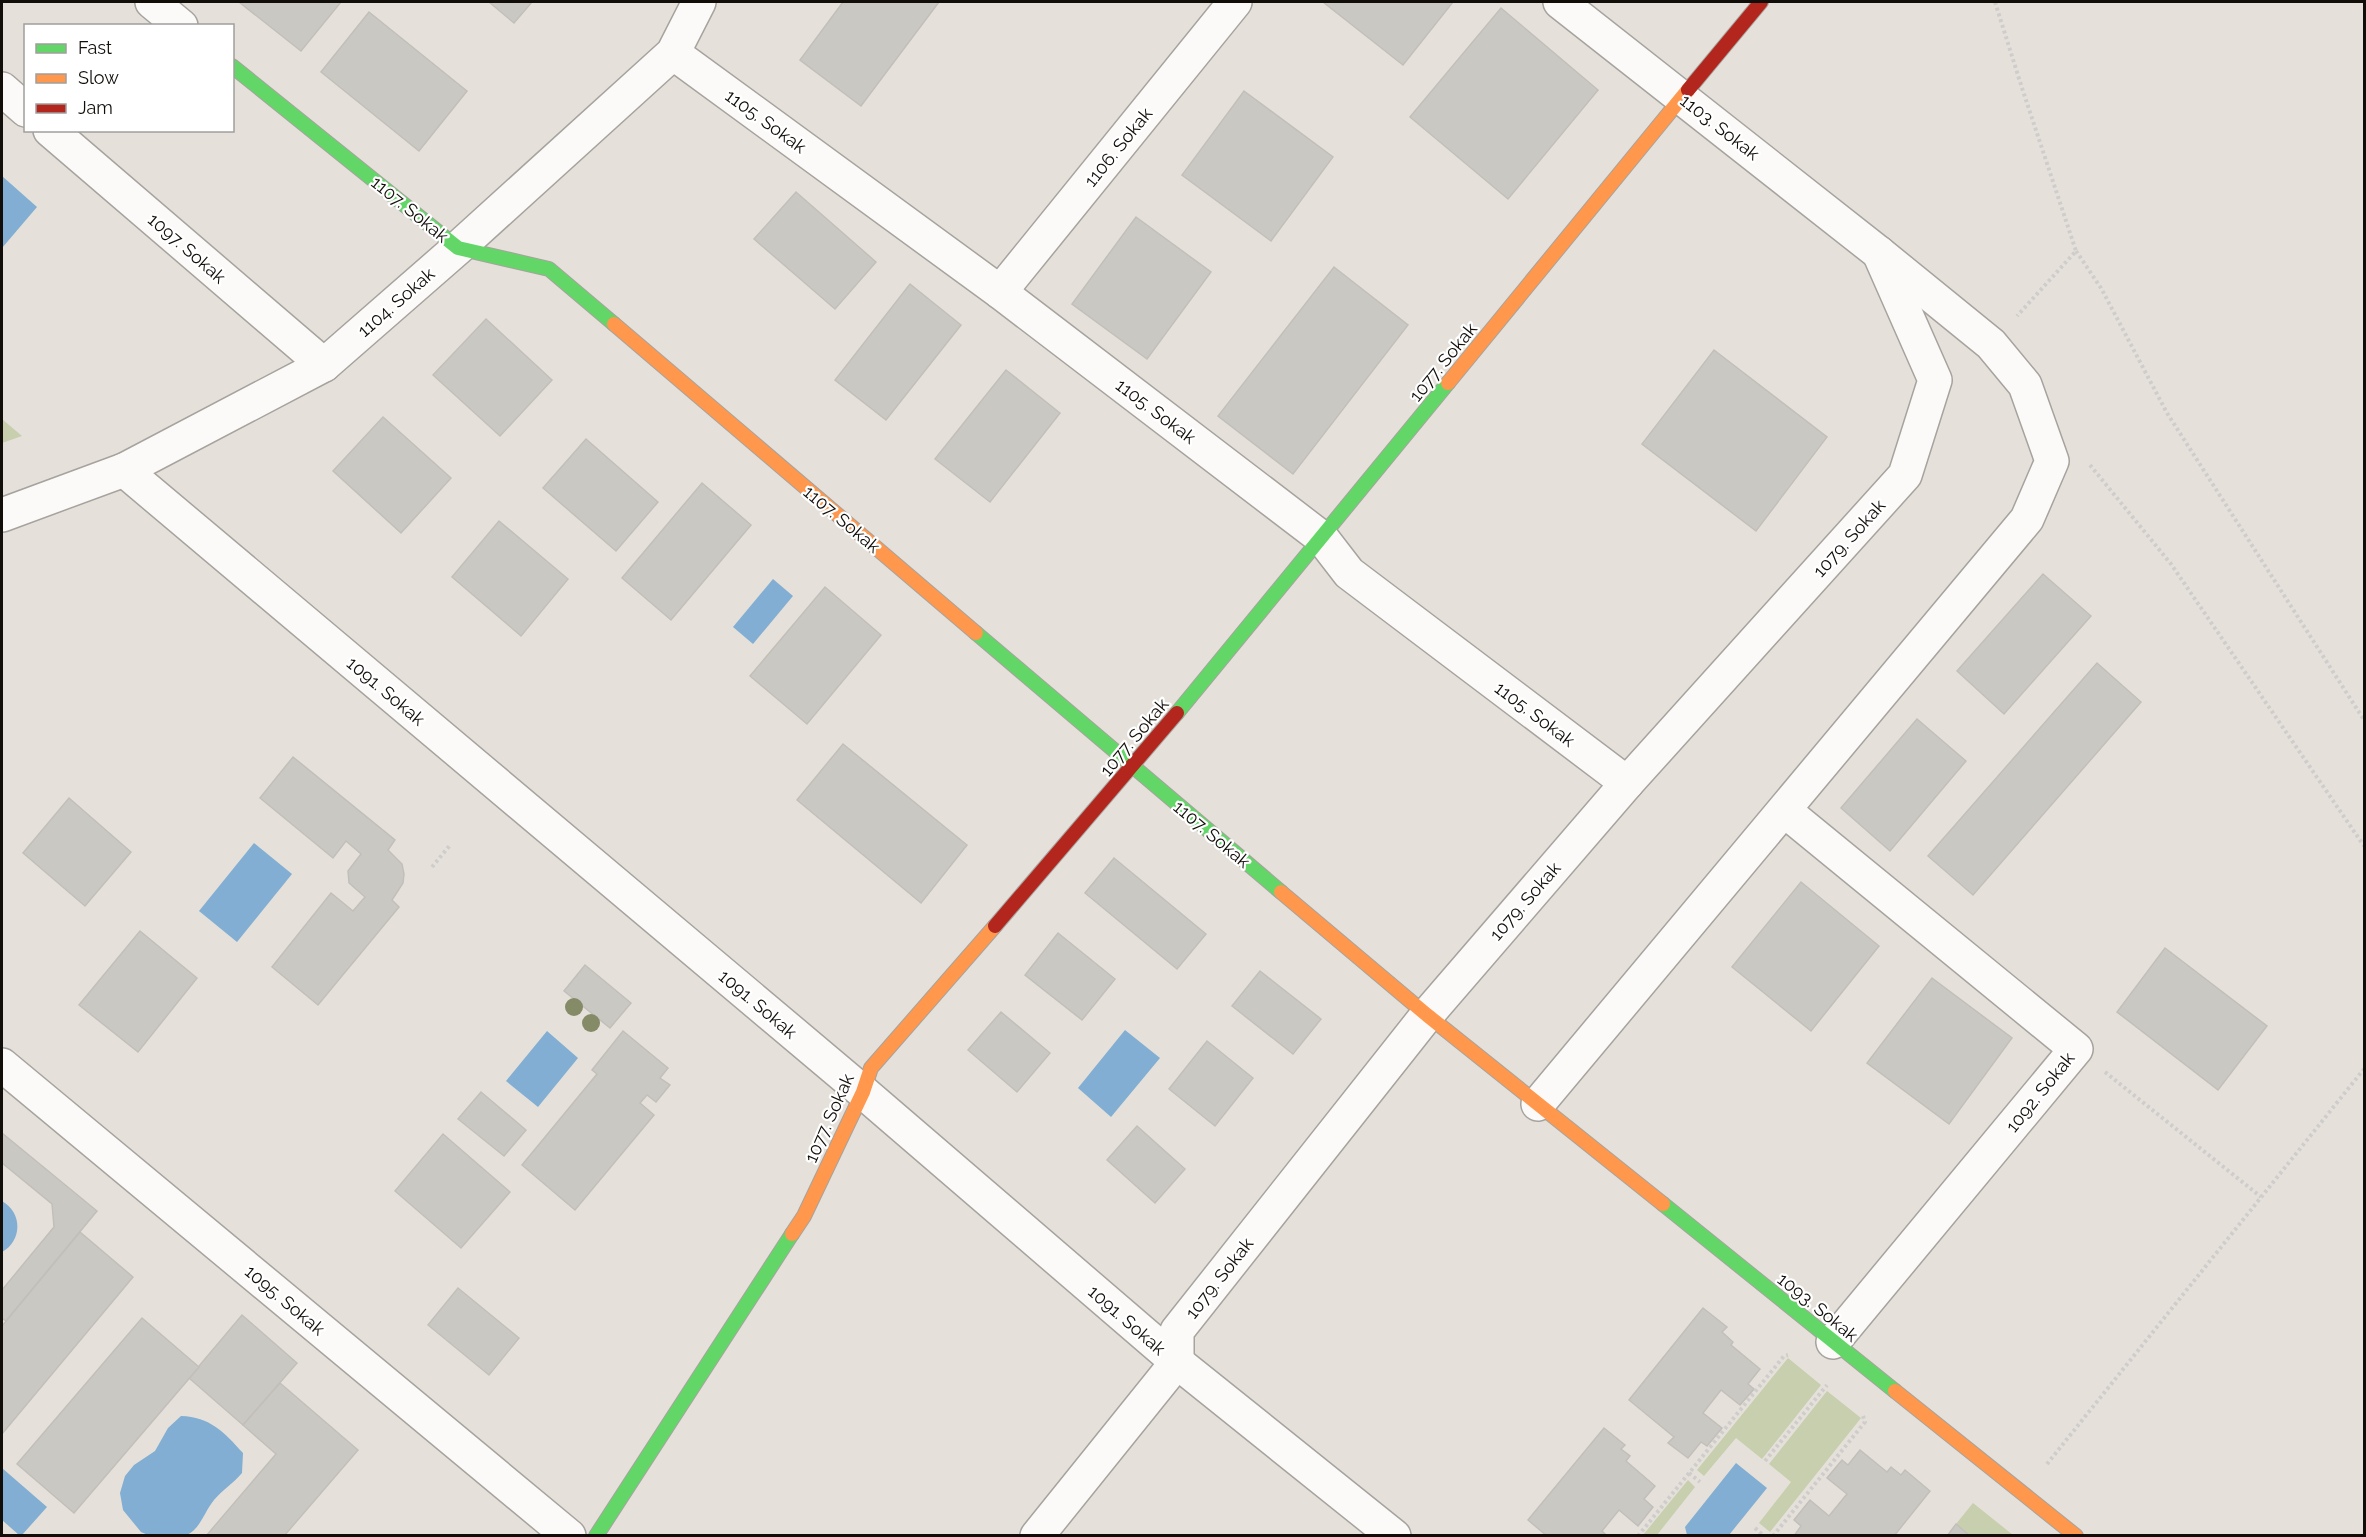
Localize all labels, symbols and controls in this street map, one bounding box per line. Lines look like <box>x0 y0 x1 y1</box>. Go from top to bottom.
legend <box>24 24 234 132</box>
text: Fast <box>78 37 112 58</box>
text: Slow <box>78 67 119 88</box>
street label: 1105. Sokak <box>722 85 811 158</box>
street label: 1103. Sokak <box>1676 90 1764 165</box>
text: Jam <box>78 97 113 118</box>
street label: 1106. Sokak <box>1080 103 1157 191</box>
street label: 1107. Sokak <box>367 172 453 247</box>
street label: 1097. Sokak <box>144 209 230 288</box>
street label: 1104. Sokak <box>353 263 439 341</box>
street label: 1077. Sokak <box>1405 318 1481 406</box>
street label: 1105. Sokak <box>1112 374 1201 448</box>
street label: 1107. Sokak <box>800 481 885 557</box>
street label: 1079. Sokak <box>1809 495 1890 581</box>
street label: 1091. Sokak <box>343 652 430 730</box>
street label: 1105. Sokak <box>1491 677 1580 751</box>
street label: 1077. Sokak <box>1095 693 1173 780</box>
street label: 1107. Sokak <box>1170 796 1255 872</box>
street label: 1079. Sokak <box>1485 857 1565 945</box>
street label: 1091. Sokak <box>715 965 802 1043</box>
street label: 1092. Sokak <box>2001 1047 2079 1136</box>
street label: 1077. Sokak <box>800 1070 858 1166</box>
street label: 1079. Sokak <box>1181 1233 1257 1323</box>
street label: 1095. Sokak <box>241 1261 329 1340</box>
street label: 1093. Sokak <box>1774 1268 1863 1346</box>
street label: 1091. Sokak <box>1084 1281 1170 1360</box>

